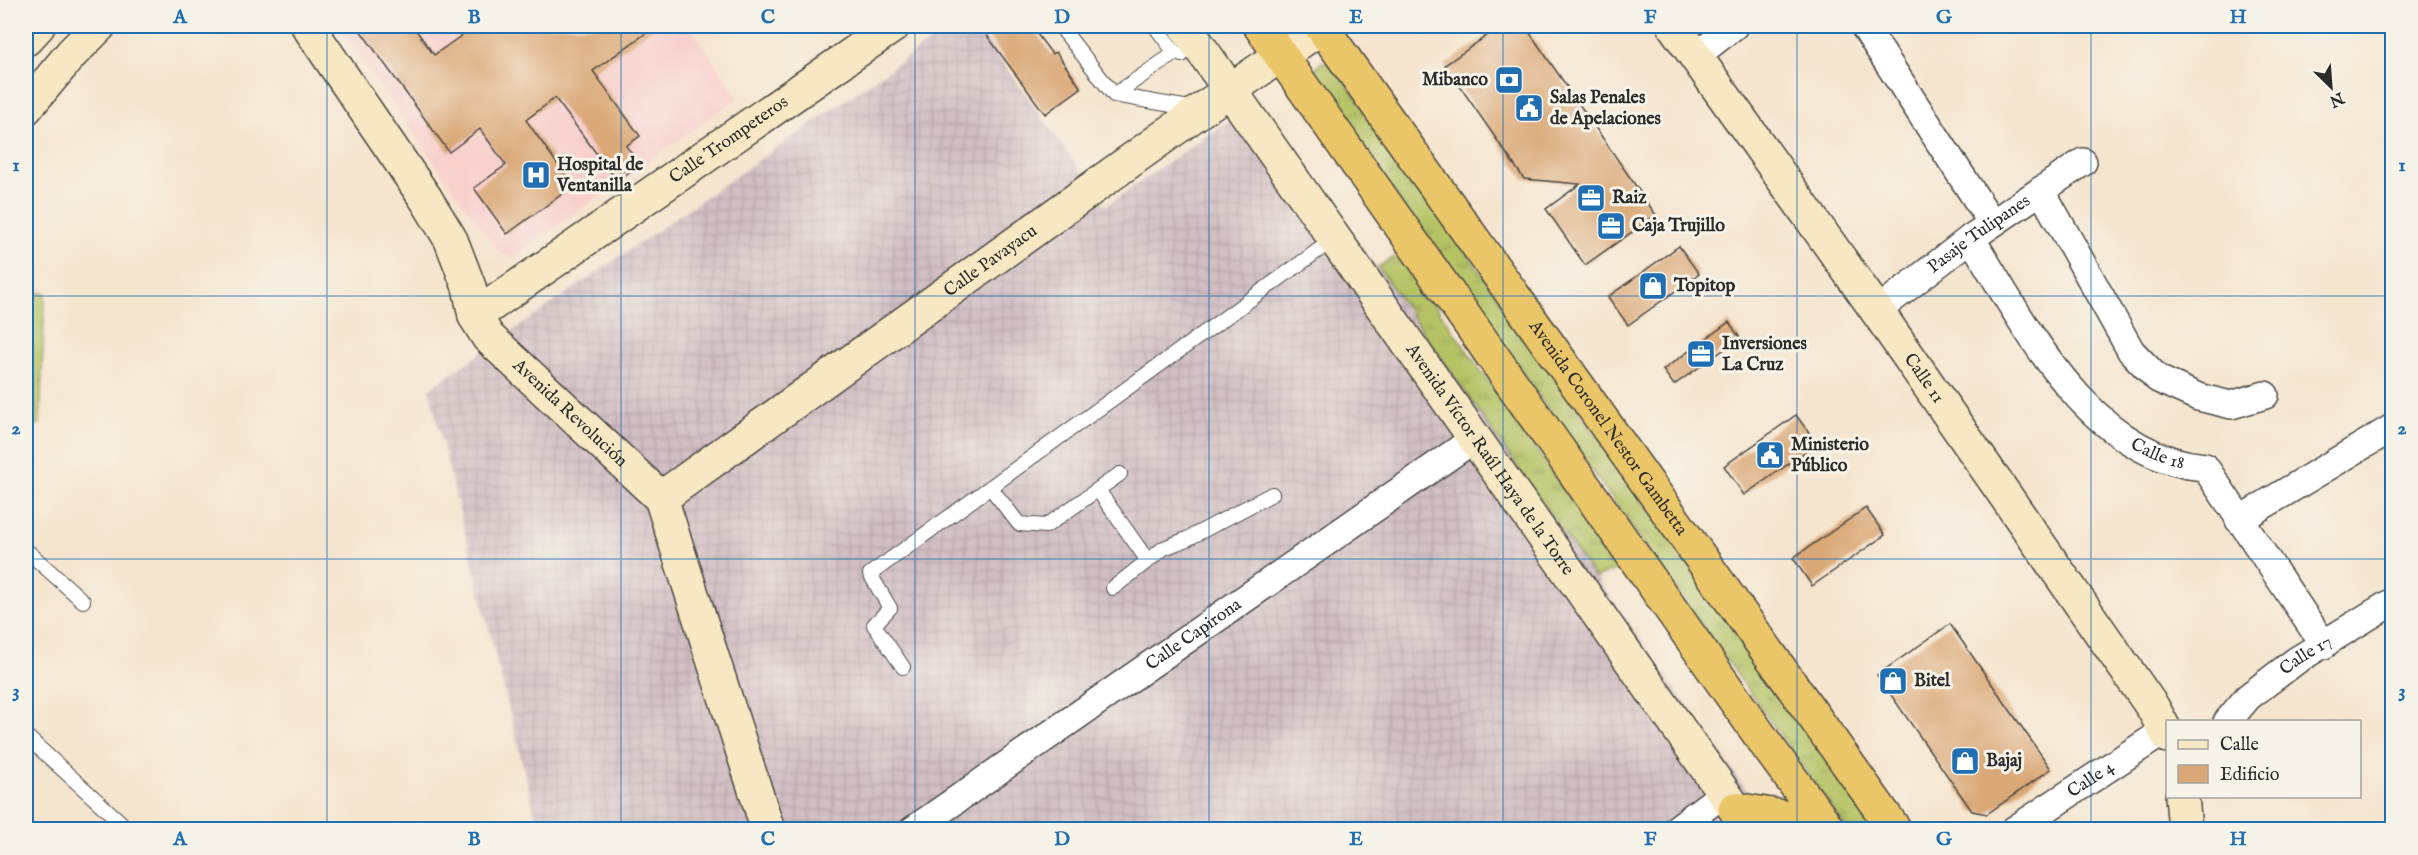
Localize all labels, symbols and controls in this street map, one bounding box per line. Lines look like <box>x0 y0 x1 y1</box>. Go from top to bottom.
text: A <box>172 5 188 30</box>
text: B <box>467 5 481 30</box>
text: C <box>761 5 775 30</box>
text: D <box>1054 5 1070 30</box>
text: E <box>1349 5 1363 30</box>
text: F <box>1644 5 1657 30</box>
text: G <box>1936 5 1953 30</box>
text: H <box>2229 5 2247 30</box>
north arrow <box>2301 57 2361 117</box>
bank icon: Mibanco <box>1493 64 1525 96</box>
place label: Mibanco <box>1422 69 1488 92</box>
text: N <box>2326 86 2348 111</box>
place label: Salas Penales de Apelaciones <box>1550 87 1662 131</box>
street label: Calle Trompeteros <box>665 91 793 189</box>
public building icon: Salas Penales de Apelaciones <box>1513 92 1545 124</box>
text: 1 <box>12 153 20 178</box>
text: 1 <box>2398 153 2406 178</box>
place label: Hospital de Ventanilla <box>556 154 644 198</box>
hospital icon: Hospital de Ventanilla <box>520 159 552 191</box>
office icon: Raiz <box>1575 182 1607 214</box>
place label: Raiz <box>1612 187 1647 210</box>
street label: Pasaje Tulipanes <box>1923 189 2035 279</box>
office icon: Caja Trujillo <box>1595 210 1627 242</box>
place label: Caja Trujillo <box>1632 215 1725 238</box>
street label: Calle Pavayacu <box>939 220 1042 302</box>
shop icon: Topitop <box>1637 270 1669 302</box>
place label: Topitop <box>1673 275 1735 298</box>
street label: Avenida Coronel Nestor Gambetta <box>1523 315 1693 540</box>
place label: Inversiones La Cruz <box>1722 333 1807 377</box>
street label: Avenida Víctor Raúl Haya de la Torre <box>1400 338 1579 580</box>
office icon: Inversiones La Cruz <box>1685 338 1717 370</box>
street label: Calle 11 <box>1898 349 1949 408</box>
street label: Avenida Revolución <box>507 353 633 473</box>
text: 2 <box>11 416 21 441</box>
text: 2 <box>2397 416 2407 441</box>
street label: Calle 18 <box>2126 433 2187 475</box>
place label: Ministerio Público <box>1791 434 1869 478</box>
public building icon: Ministerio Público <box>1754 439 1786 471</box>
street label: Calle Capirona <box>1141 593 1246 676</box>
street label: Calle 17 <box>2275 630 2336 681</box>
shop icon: Bitel <box>1877 665 1909 697</box>
place label: Bitel <box>1914 670 1951 693</box>
text: 3 <box>12 679 20 704</box>
text: 3 <box>2398 679 2406 704</box>
legend <box>2166 720 2361 798</box>
text: Calle <box>2220 734 2259 757</box>
shop icon: Bajaj <box>1949 745 1981 777</box>
place label: Bajaj <box>1986 750 2022 773</box>
street label: Calle 4 <box>2063 756 2119 803</box>
text: Edificio <box>2220 764 2280 787</box>
text: A <box>172 827 188 852</box>
text: B <box>467 827 481 852</box>
text: C <box>761 827 775 852</box>
text: D <box>1054 827 1070 852</box>
text: E <box>1349 827 1363 852</box>
text: F <box>1644 827 1657 852</box>
text: G <box>1936 827 1953 852</box>
text: H <box>2229 827 2247 852</box>

